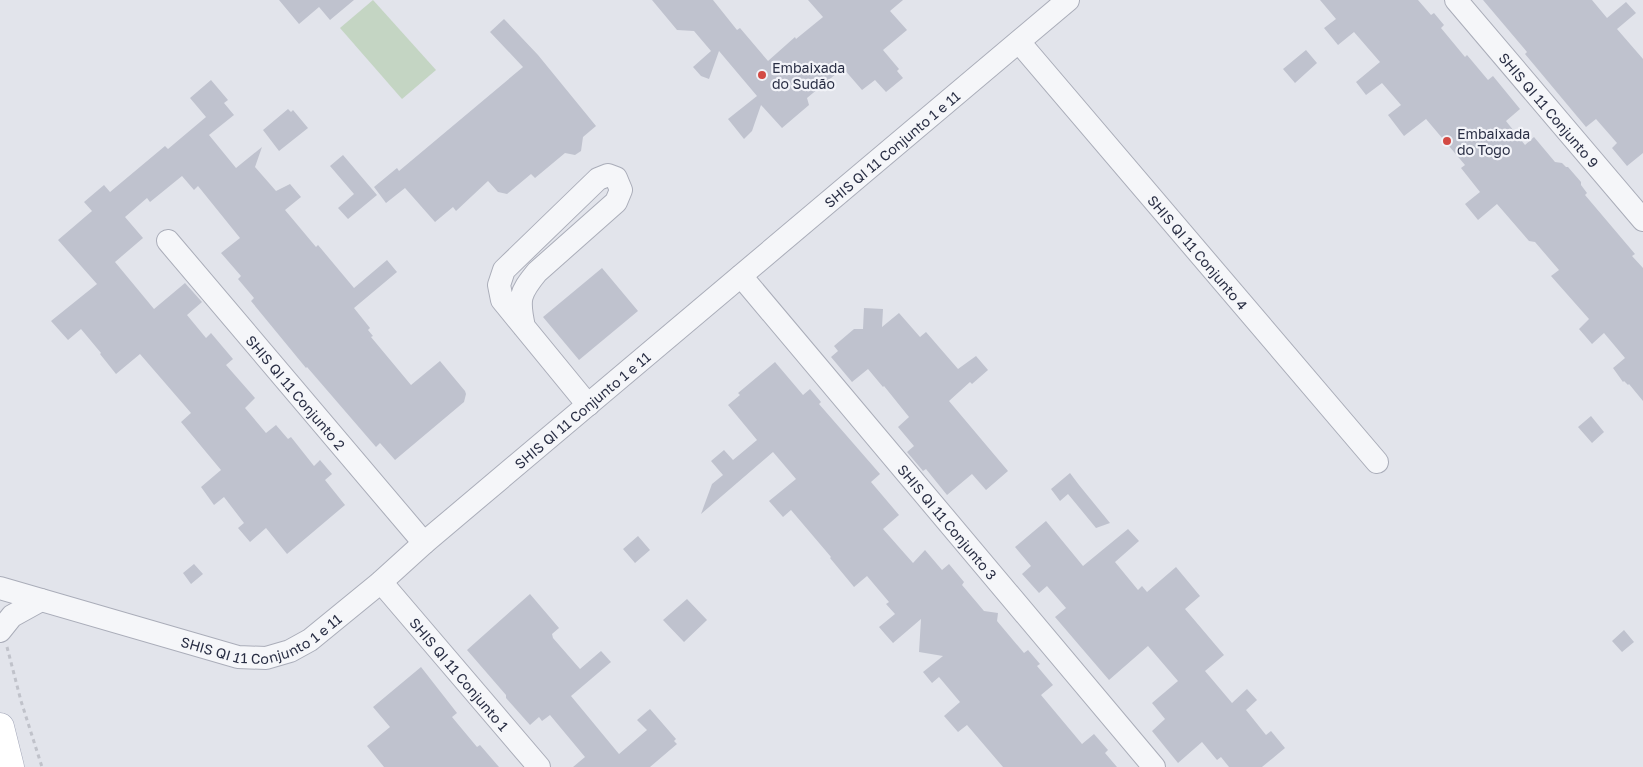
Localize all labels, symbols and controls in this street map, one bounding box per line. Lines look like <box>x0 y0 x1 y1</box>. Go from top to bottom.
street label: SHIS QI 11 Conjunto 9 <box>1496 49 1603 171</box>
place label: Embaixada do Sudão <box>772 59 845 92</box>
marker: Embaixada do Sudão <box>756 69 768 81</box>
street label: SHIS QI 11 Conjunto 1 e 11 <box>820 87 963 211</box>
place label: Embaixada do Togo <box>1457 125 1530 158</box>
marker: Embaixada do Togo <box>1441 135 1453 147</box>
street label: SHIS QI 11 Conjunto 4 <box>1144 191 1252 313</box>
street label: SHIS QI 11 Conjunto 2 <box>243 331 349 453</box>
street label: SHIS QI 11 Conjunto 1 e 11 <box>511 348 653 472</box>
street label: SHIS QI 11 Conjunto 3 <box>894 461 1001 583</box>
street label: SHIS QI 11 Conjunto 1 e 11 <box>179 610 345 667</box>
street label: SHIS QI 11 Conjunto 1 <box>407 614 513 734</box>

